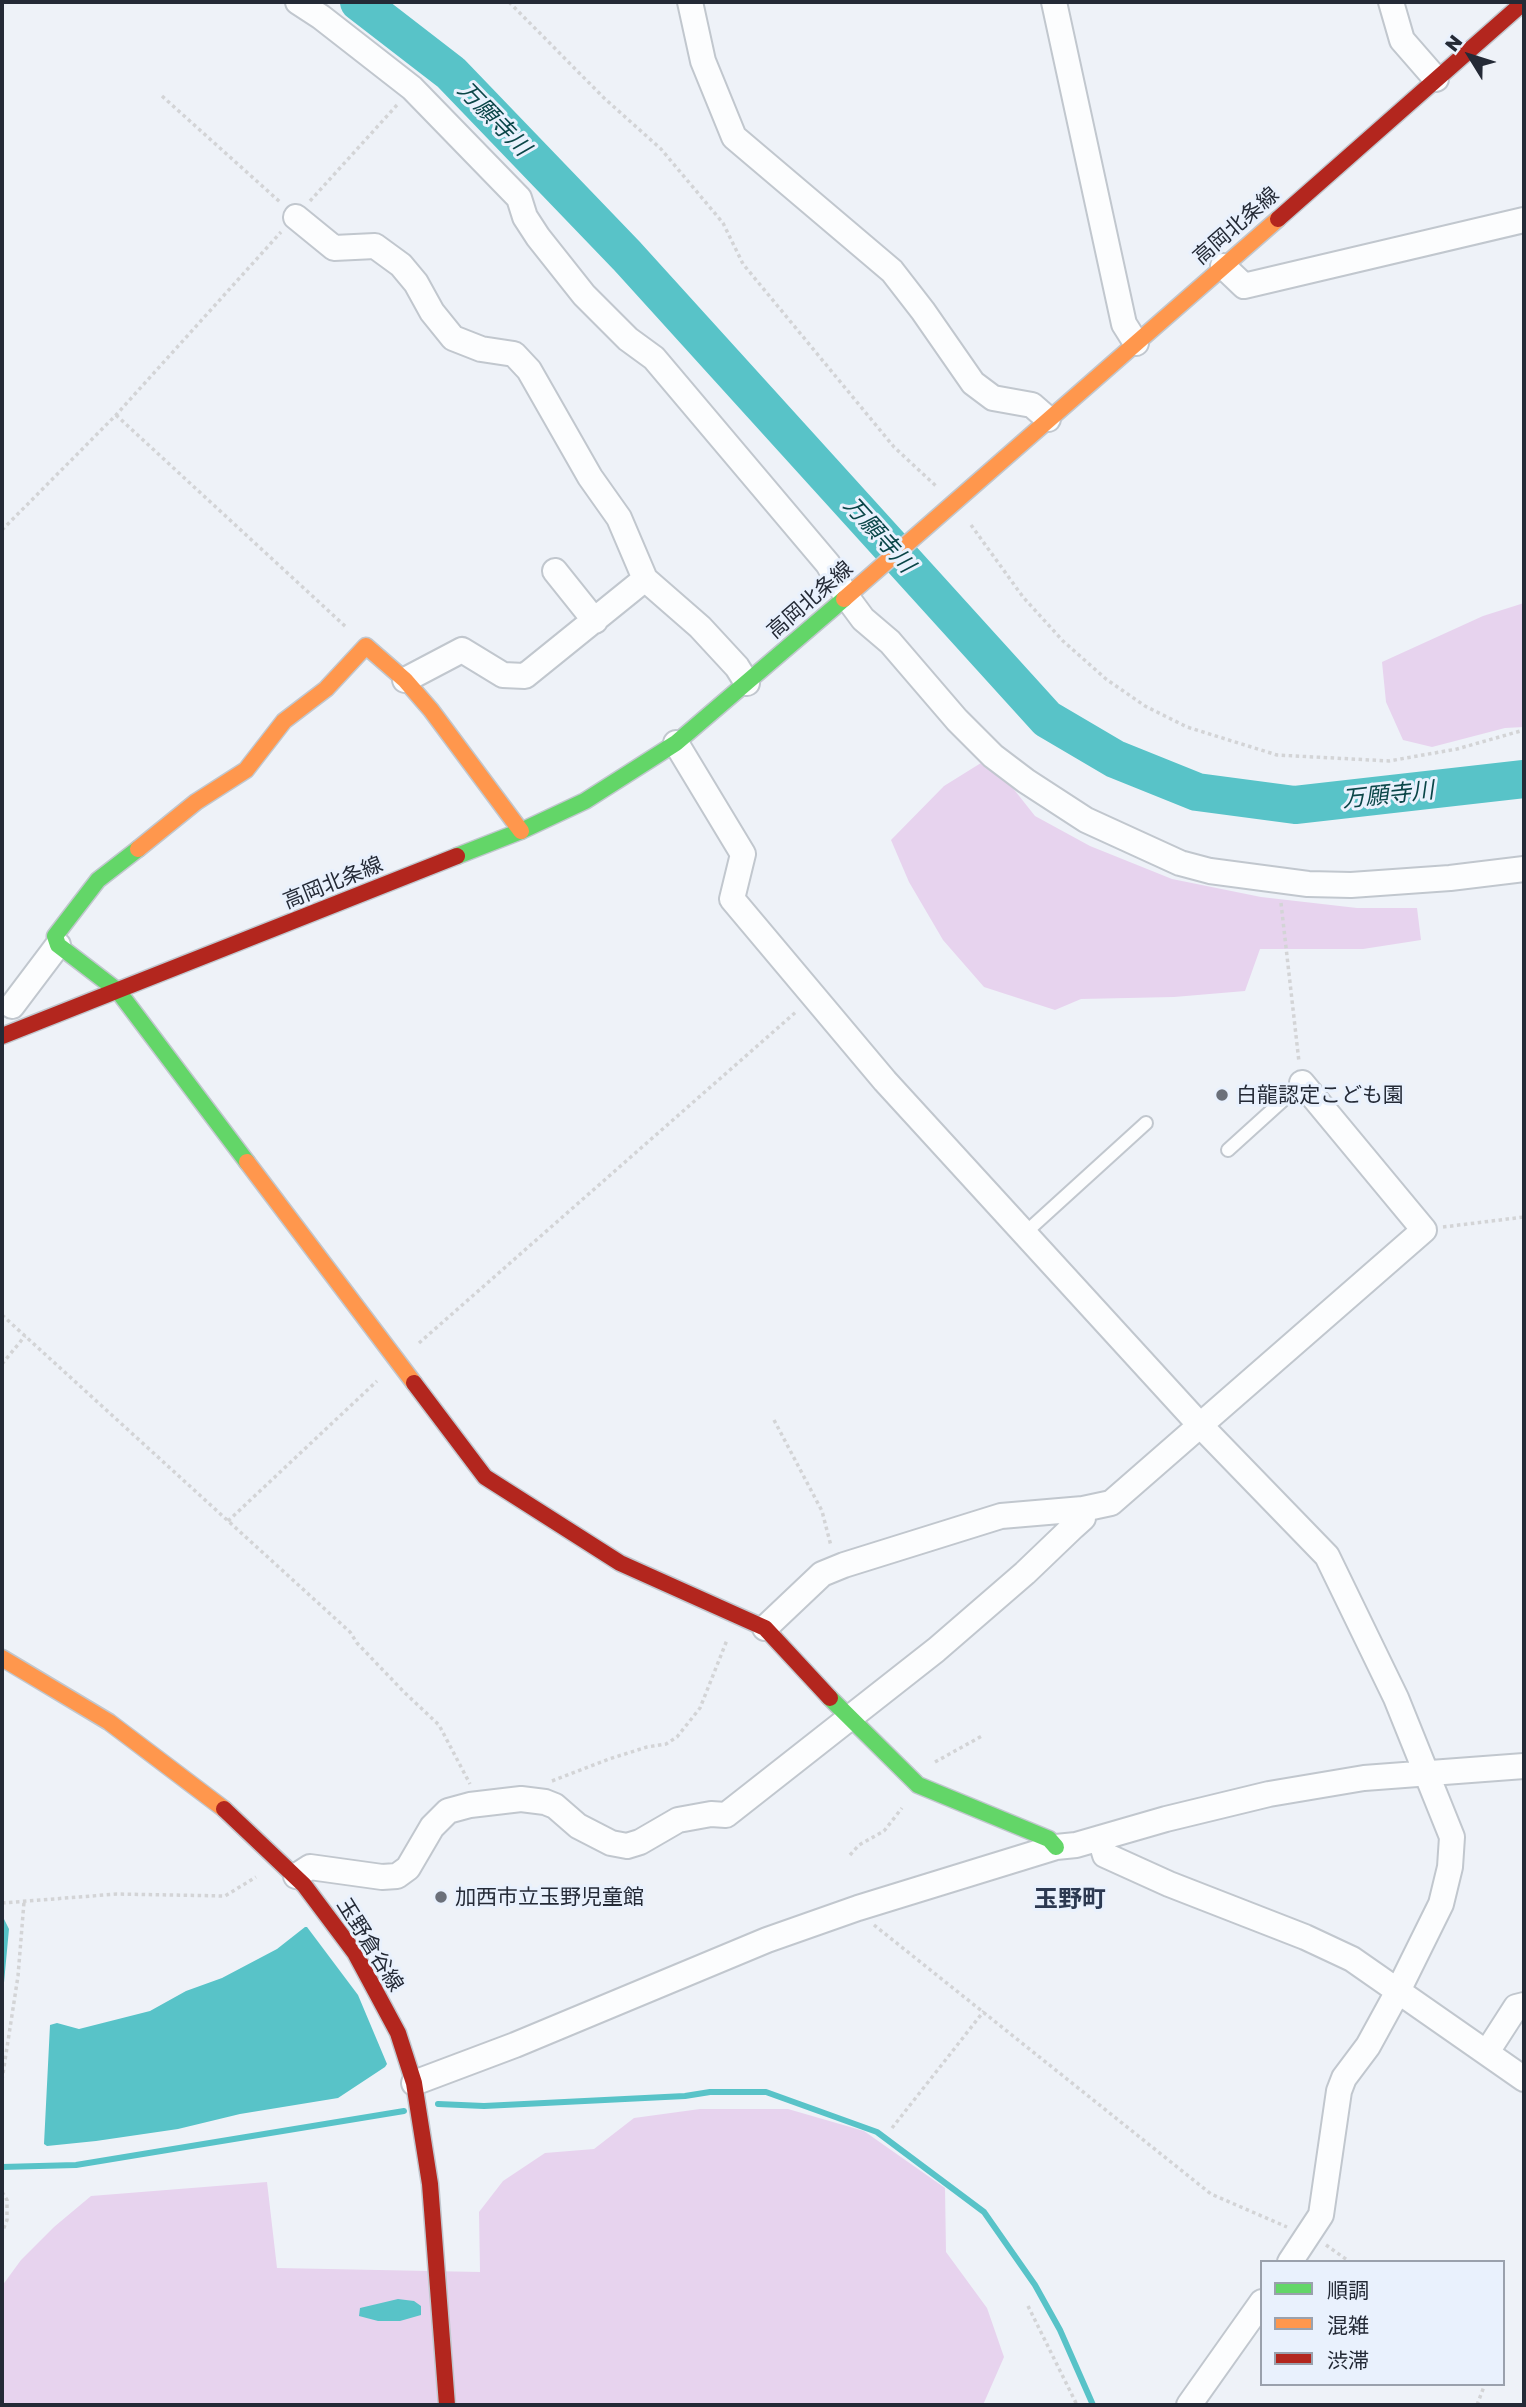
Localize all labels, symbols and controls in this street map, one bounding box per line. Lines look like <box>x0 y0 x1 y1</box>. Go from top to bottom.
north arrow <box>1435 21 1505 91</box>
text: N <box>1440 30 1467 56</box>
water label: 万願寺川 <box>452 76 536 162</box>
street label: 高岡北条線 <box>1188 182 1284 270</box>
water label: 万願寺川 <box>838 492 920 578</box>
street label: 高岡北条線 <box>762 556 858 644</box>
water label: 万願寺川 <box>1341 776 1435 814</box>
street label: 高岡北条線 <box>280 852 386 914</box>
place label: 白龍認定こども園 <box>1236 1082 1404 1108</box>
marker: 白龍認定こども園 <box>1214 1087 1230 1103</box>
place label: 加西市立玉野児童館 <box>455 1884 644 1910</box>
district label: 玉野町 <box>1034 1885 1106 1913</box>
marker: 加西市立玉野児童館 <box>433 1889 449 1905</box>
street label: 玉野倉谷線 <box>331 1894 409 1996</box>
legend <box>1260 2260 1505 2386</box>
text: 順調 <box>1327 2277 1369 2303</box>
text: 混雑 <box>1327 2312 1369 2338</box>
text: 渋滞 <box>1327 2347 1369 2373</box>

